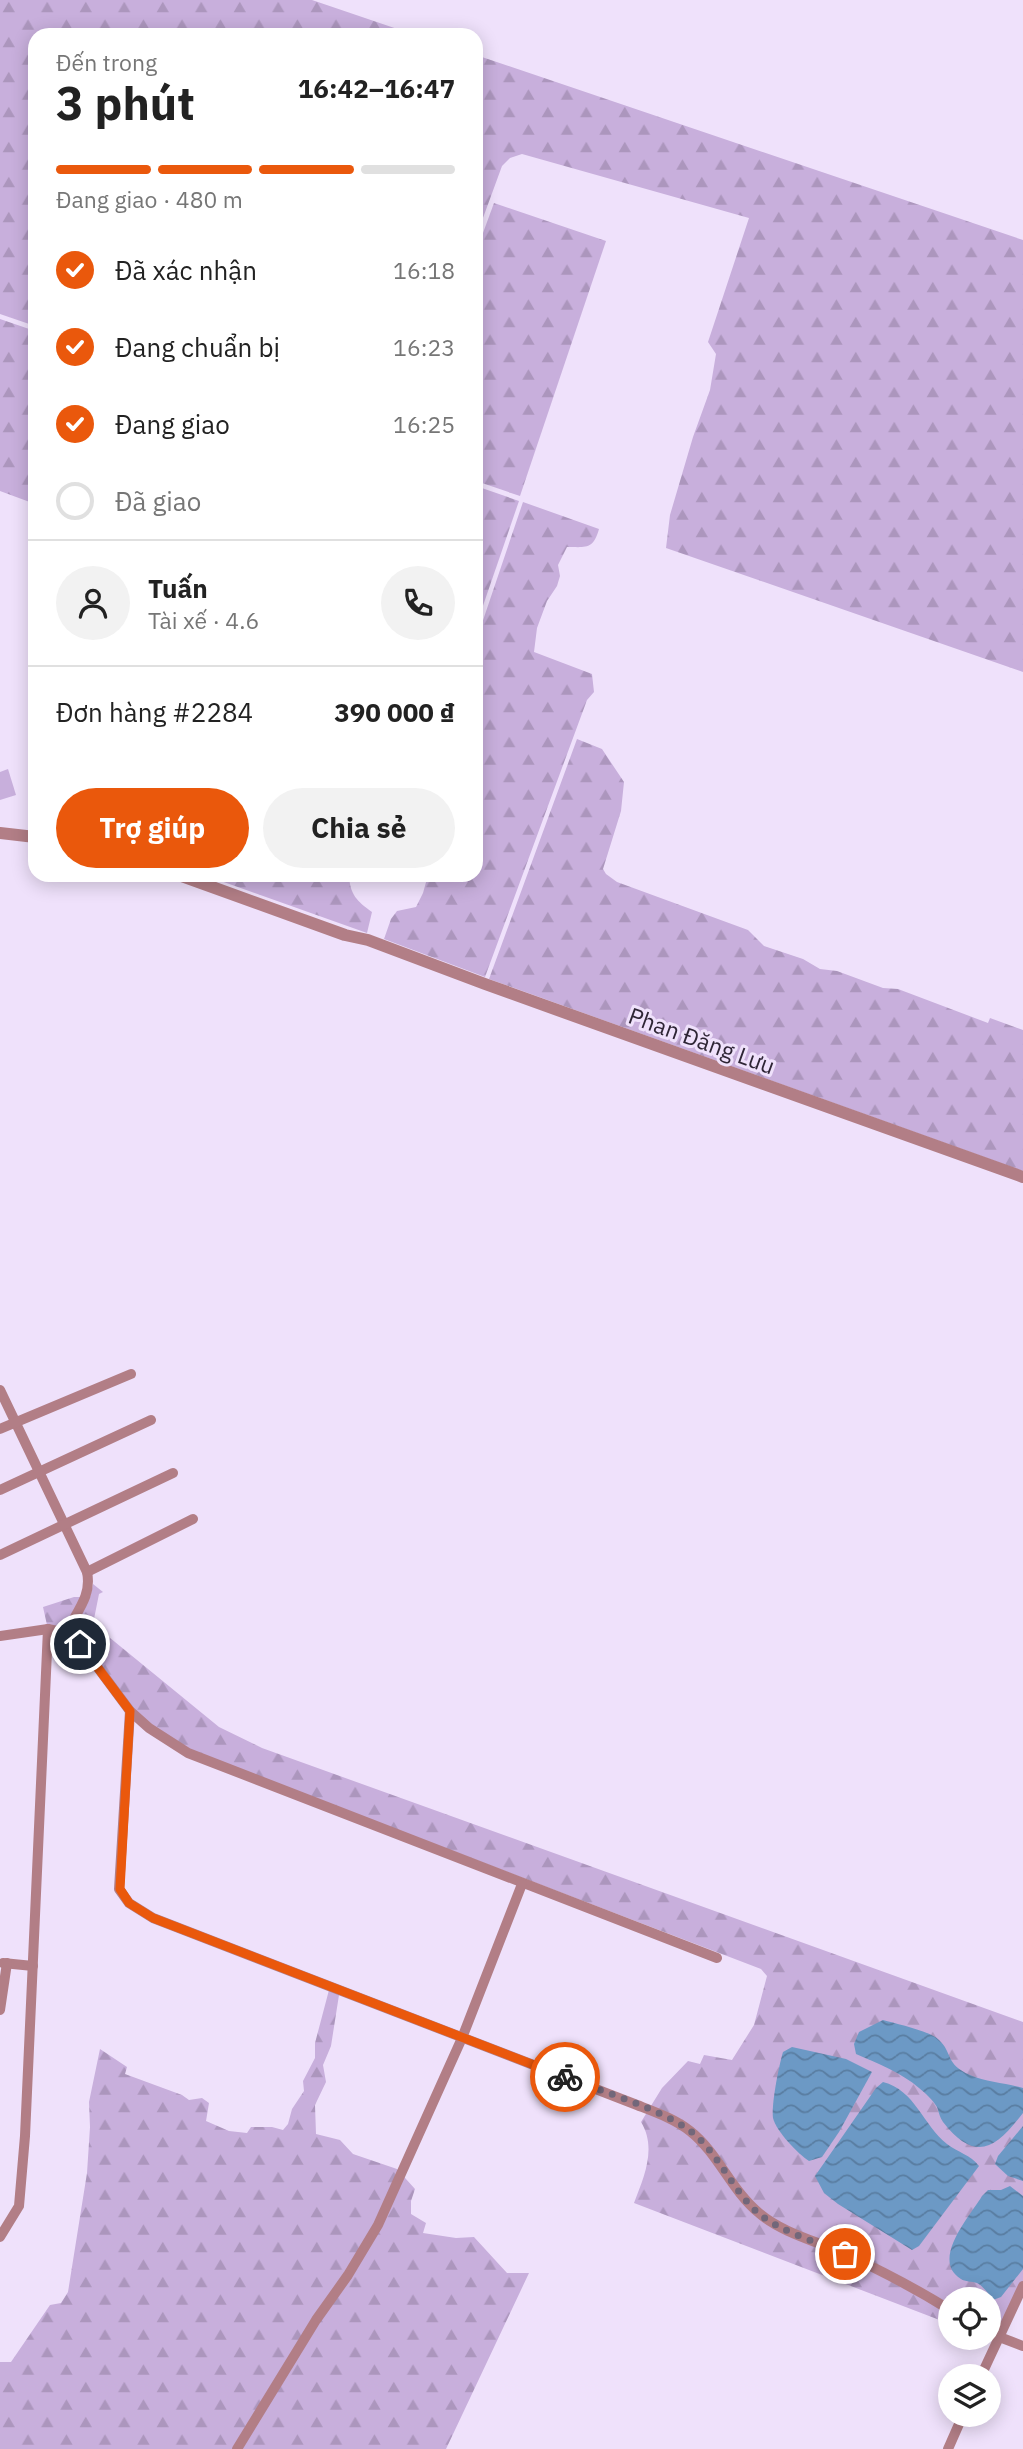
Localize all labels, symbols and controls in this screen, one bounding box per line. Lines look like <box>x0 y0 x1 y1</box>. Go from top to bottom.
text: Đến trong <box>56 47 157 77</box>
text: 16:42–16:47 <box>298 71 455 105</box>
text: 3 phút <box>56 73 195 133</box>
text: Đang giao · 480 m <box>56 184 243 214</box>
icon: check <box>56 251 94 289</box>
text: Đã xác nhận <box>115 253 257 287</box>
text: 16:18 <box>393 255 455 285</box>
icon: check <box>56 328 94 366</box>
text: Đang chuẩn bị <box>115 330 280 364</box>
text: 16:23 <box>393 332 455 362</box>
icon: check <box>56 405 94 443</box>
text: Đang giao <box>115 407 230 441</box>
text: 16:25 <box>393 409 455 439</box>
text: Đã giao <box>115 484 201 518</box>
button: person <box>56 566 130 640</box>
button: phone <box>381 566 455 640</box>
text: Tuấn <box>148 571 208 605</box>
text: Tài xế · 4.6 <box>148 605 259 635</box>
text: Đơn hàng #2284 <box>56 695 253 729</box>
text: 390 000 ₫ <box>334 695 455 729</box>
button: Trợ giúp <box>56 788 249 868</box>
button: Chia sẻ <box>263 788 455 868</box>
street label: Phan Đăng Lưu <box>625 1000 779 1080</box>
pin <box>50 1614 110 1674</box>
icon: home <box>61 1625 99 1663</box>
courier <box>530 2042 600 2112</box>
icon: bike <box>546 2058 584 2096</box>
pin <box>815 2224 875 2284</box>
icon: bag <box>826 2235 864 2273</box>
map controls <box>938 2287 1001 2427</box>
button: locate <box>938 2287 1001 2350</box>
button: layers <box>938 2364 1001 2427</box>

